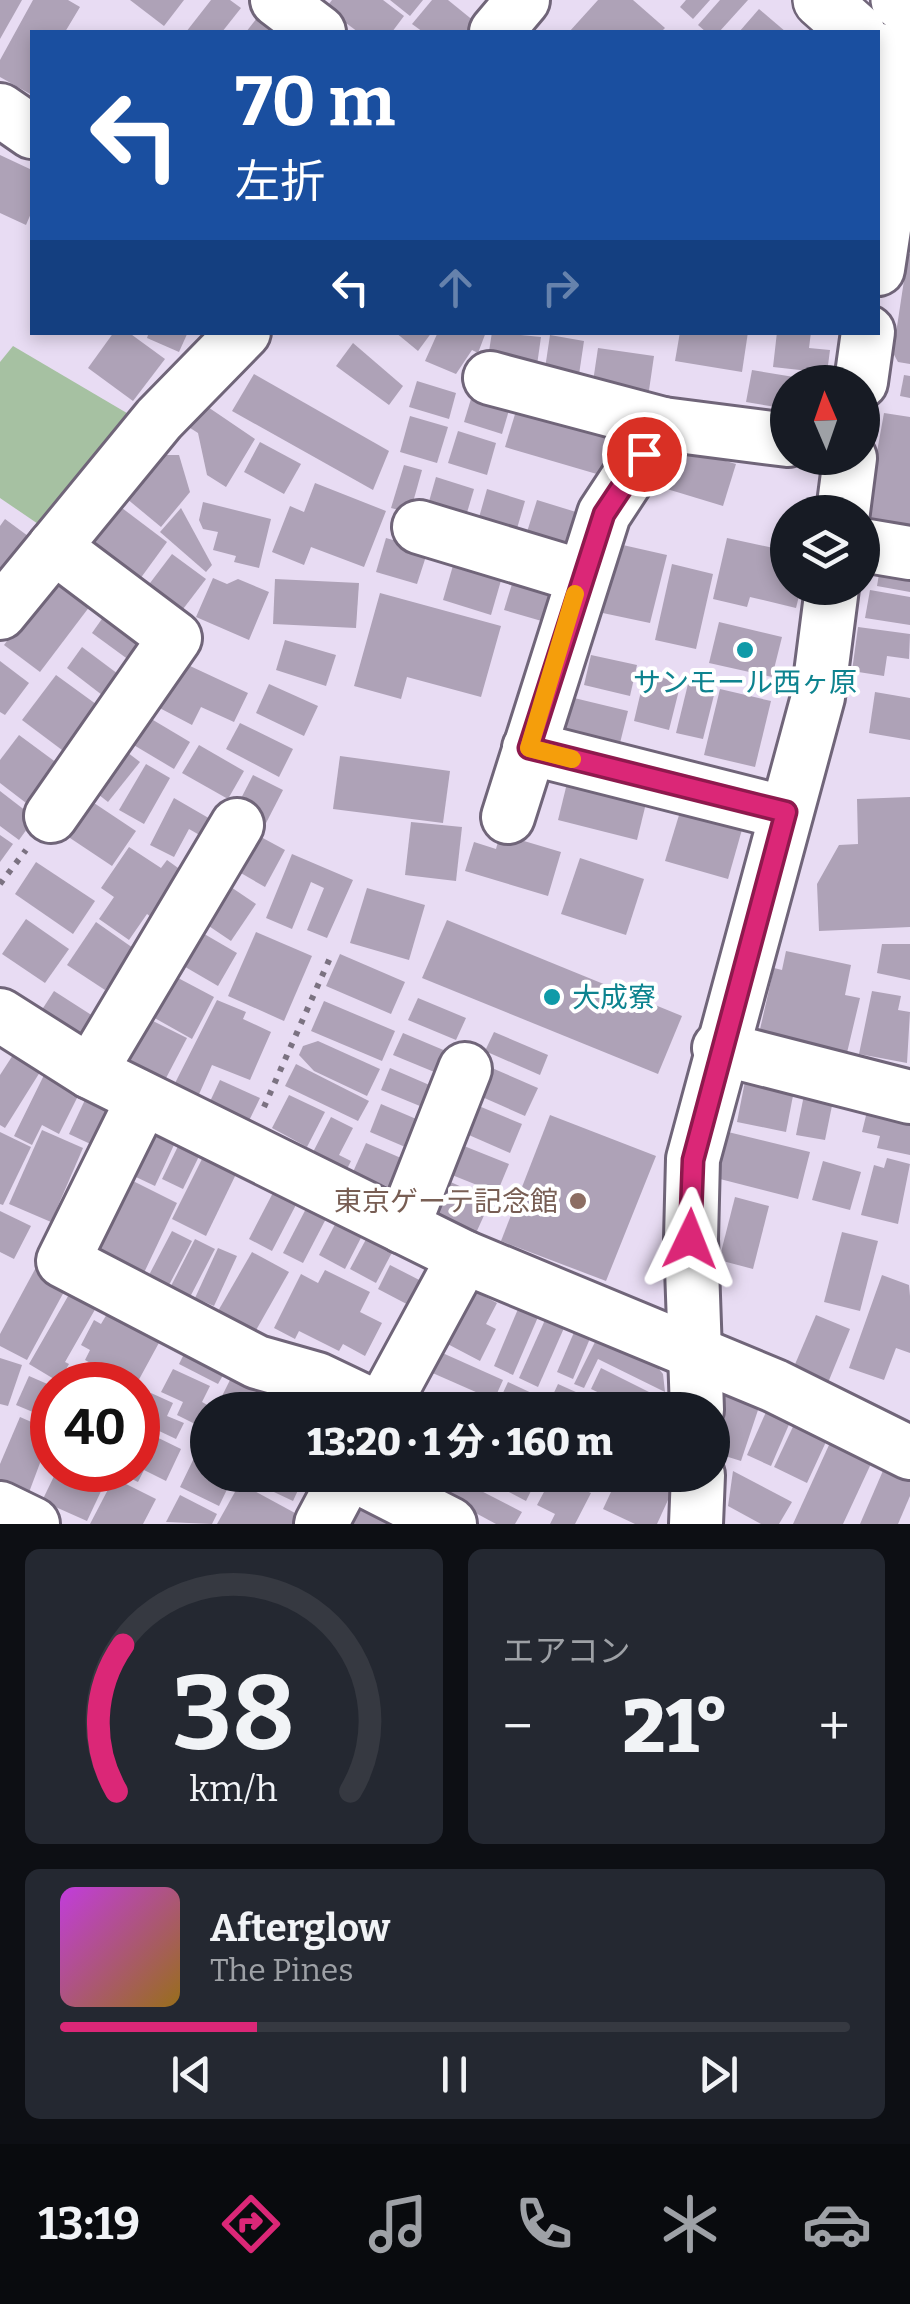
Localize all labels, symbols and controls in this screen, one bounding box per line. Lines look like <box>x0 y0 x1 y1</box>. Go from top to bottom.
text: 70 m <box>235 60 395 144</box>
icon: left <box>70 70 200 200</box>
text: 左折 <box>235 155 325 209</box>
icon: left <box>323 260 378 315</box>
icon: ahead <box>428 260 483 315</box>
icon: right <box>533 260 588 315</box>
north arrow <box>770 365 880 475</box>
map controls <box>770 365 880 605</box>
pin <box>602 412 687 497</box>
icon: arrive <box>617 427 672 482</box>
button: layers <box>770 495 880 605</box>
marker: サンモール西ヶ原 <box>734 639 756 661</box>
place label: サンモール西ヶ原 <box>633 666 857 699</box>
place label: 大成寮 <box>572 981 656 1014</box>
marker: 大成寮 <box>541 986 563 1008</box>
place label: 東京ゲーテ記念館 <box>334 1185 558 1218</box>
position arrow <box>638 1187 742 1291</box>
marker: 東京ゲーテ記念館 <box>567 1190 589 1212</box>
speed limit sign: 40 <box>30 1362 160 1492</box>
text: 13:20 · 1 分 · 160 m <box>307 1419 613 1465</box>
text: エアコン <box>503 1632 631 1670</box>
text: 38 <box>172 1652 295 1777</box>
text: 21° <box>623 1682 729 1772</box>
text: − <box>503 1694 533 1760</box>
text: + <box>819 1694 850 1760</box>
text: km/h <box>190 1768 278 1810</box>
text: Afterglow <box>210 1905 390 1951</box>
text: The Pines <box>210 1951 354 1989</box>
icon: previous <box>164 2047 219 2102</box>
icon: pause <box>427 2047 482 2102</box>
icon: next <box>691 2047 746 2102</box>
icon: directions <box>216 2189 286 2259</box>
icon: music <box>363 2189 433 2259</box>
icon: phone <box>509 2189 579 2259</box>
icon: climate <box>655 2189 725 2259</box>
icon: car <box>802 2189 872 2259</box>
text: 13:19 <box>38 2197 140 2251</box>

